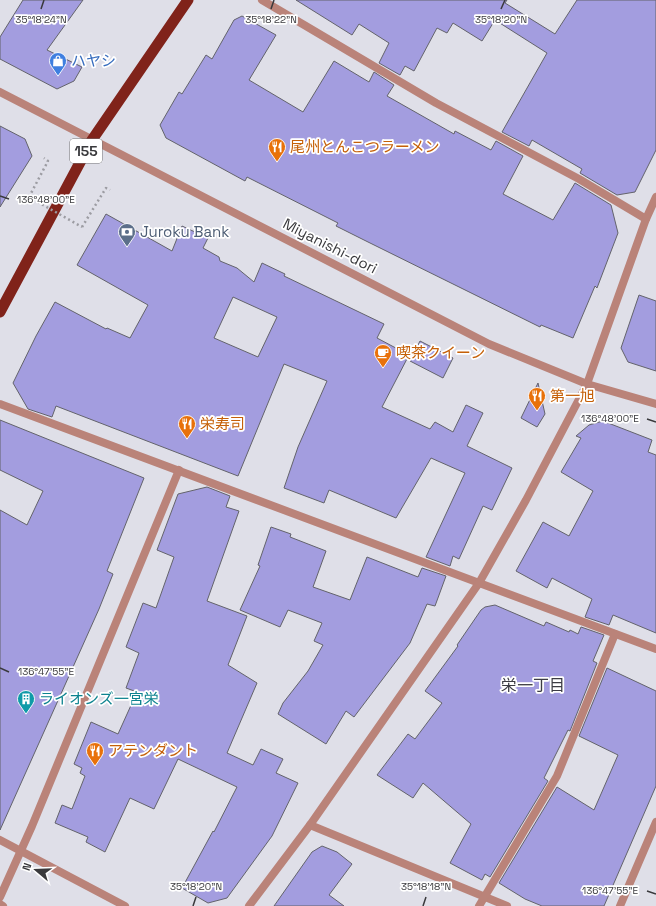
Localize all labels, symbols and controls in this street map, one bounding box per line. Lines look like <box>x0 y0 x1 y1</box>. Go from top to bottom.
text: 35°18'24"N <box>15 13 67 26</box>
text: 35°18'22"N <box>245 13 297 26</box>
text: 35°18'20"N <box>475 13 527 26</box>
shop icon: ハヤシ <box>48 51 68 76</box>
place label: ハヤシ <box>71 51 116 70</box>
restaurant icon: 尾州とんこつラーメン <box>267 137 287 162</box>
place label: 尾州とんこつラーメン <box>290 137 439 156</box>
road number: 155 <box>70 139 102 163</box>
text: 136°48'00"E <box>17 193 75 206</box>
street label: Miyanishi-dori <box>280 214 381 277</box>
bank icon: Juroku Bank <box>117 222 137 247</box>
place label: Juroku Bank <box>140 222 229 241</box>
cafe icon: 喫茶クイーン <box>373 343 393 368</box>
place label: 喫茶クイーン <box>396 343 485 362</box>
restaurant icon: 第一旭 <box>527 386 547 411</box>
place label: 第一旭 <box>550 386 595 405</box>
text: 136°48'00"E <box>581 412 639 425</box>
restaurant icon: 栄寿司 <box>177 414 197 439</box>
place label: 栄寿司 <box>200 414 245 433</box>
text: 136°47'55"E <box>18 665 74 678</box>
district label: 栄一丁目 <box>501 675 565 696</box>
building icon: ライオンズ一宮栄 <box>16 689 36 714</box>
place label: ライオンズ一宮栄 <box>39 689 159 708</box>
restaurant icon: アテンダント <box>85 741 105 766</box>
place label: アテンダント <box>108 741 198 760</box>
north arrow <box>16 850 56 890</box>
text: N <box>19 861 34 873</box>
text: 35°18'20"N <box>170 880 222 893</box>
text: 35°18'18"N <box>401 880 451 893</box>
text: 136°47'55"E <box>582 884 638 897</box>

